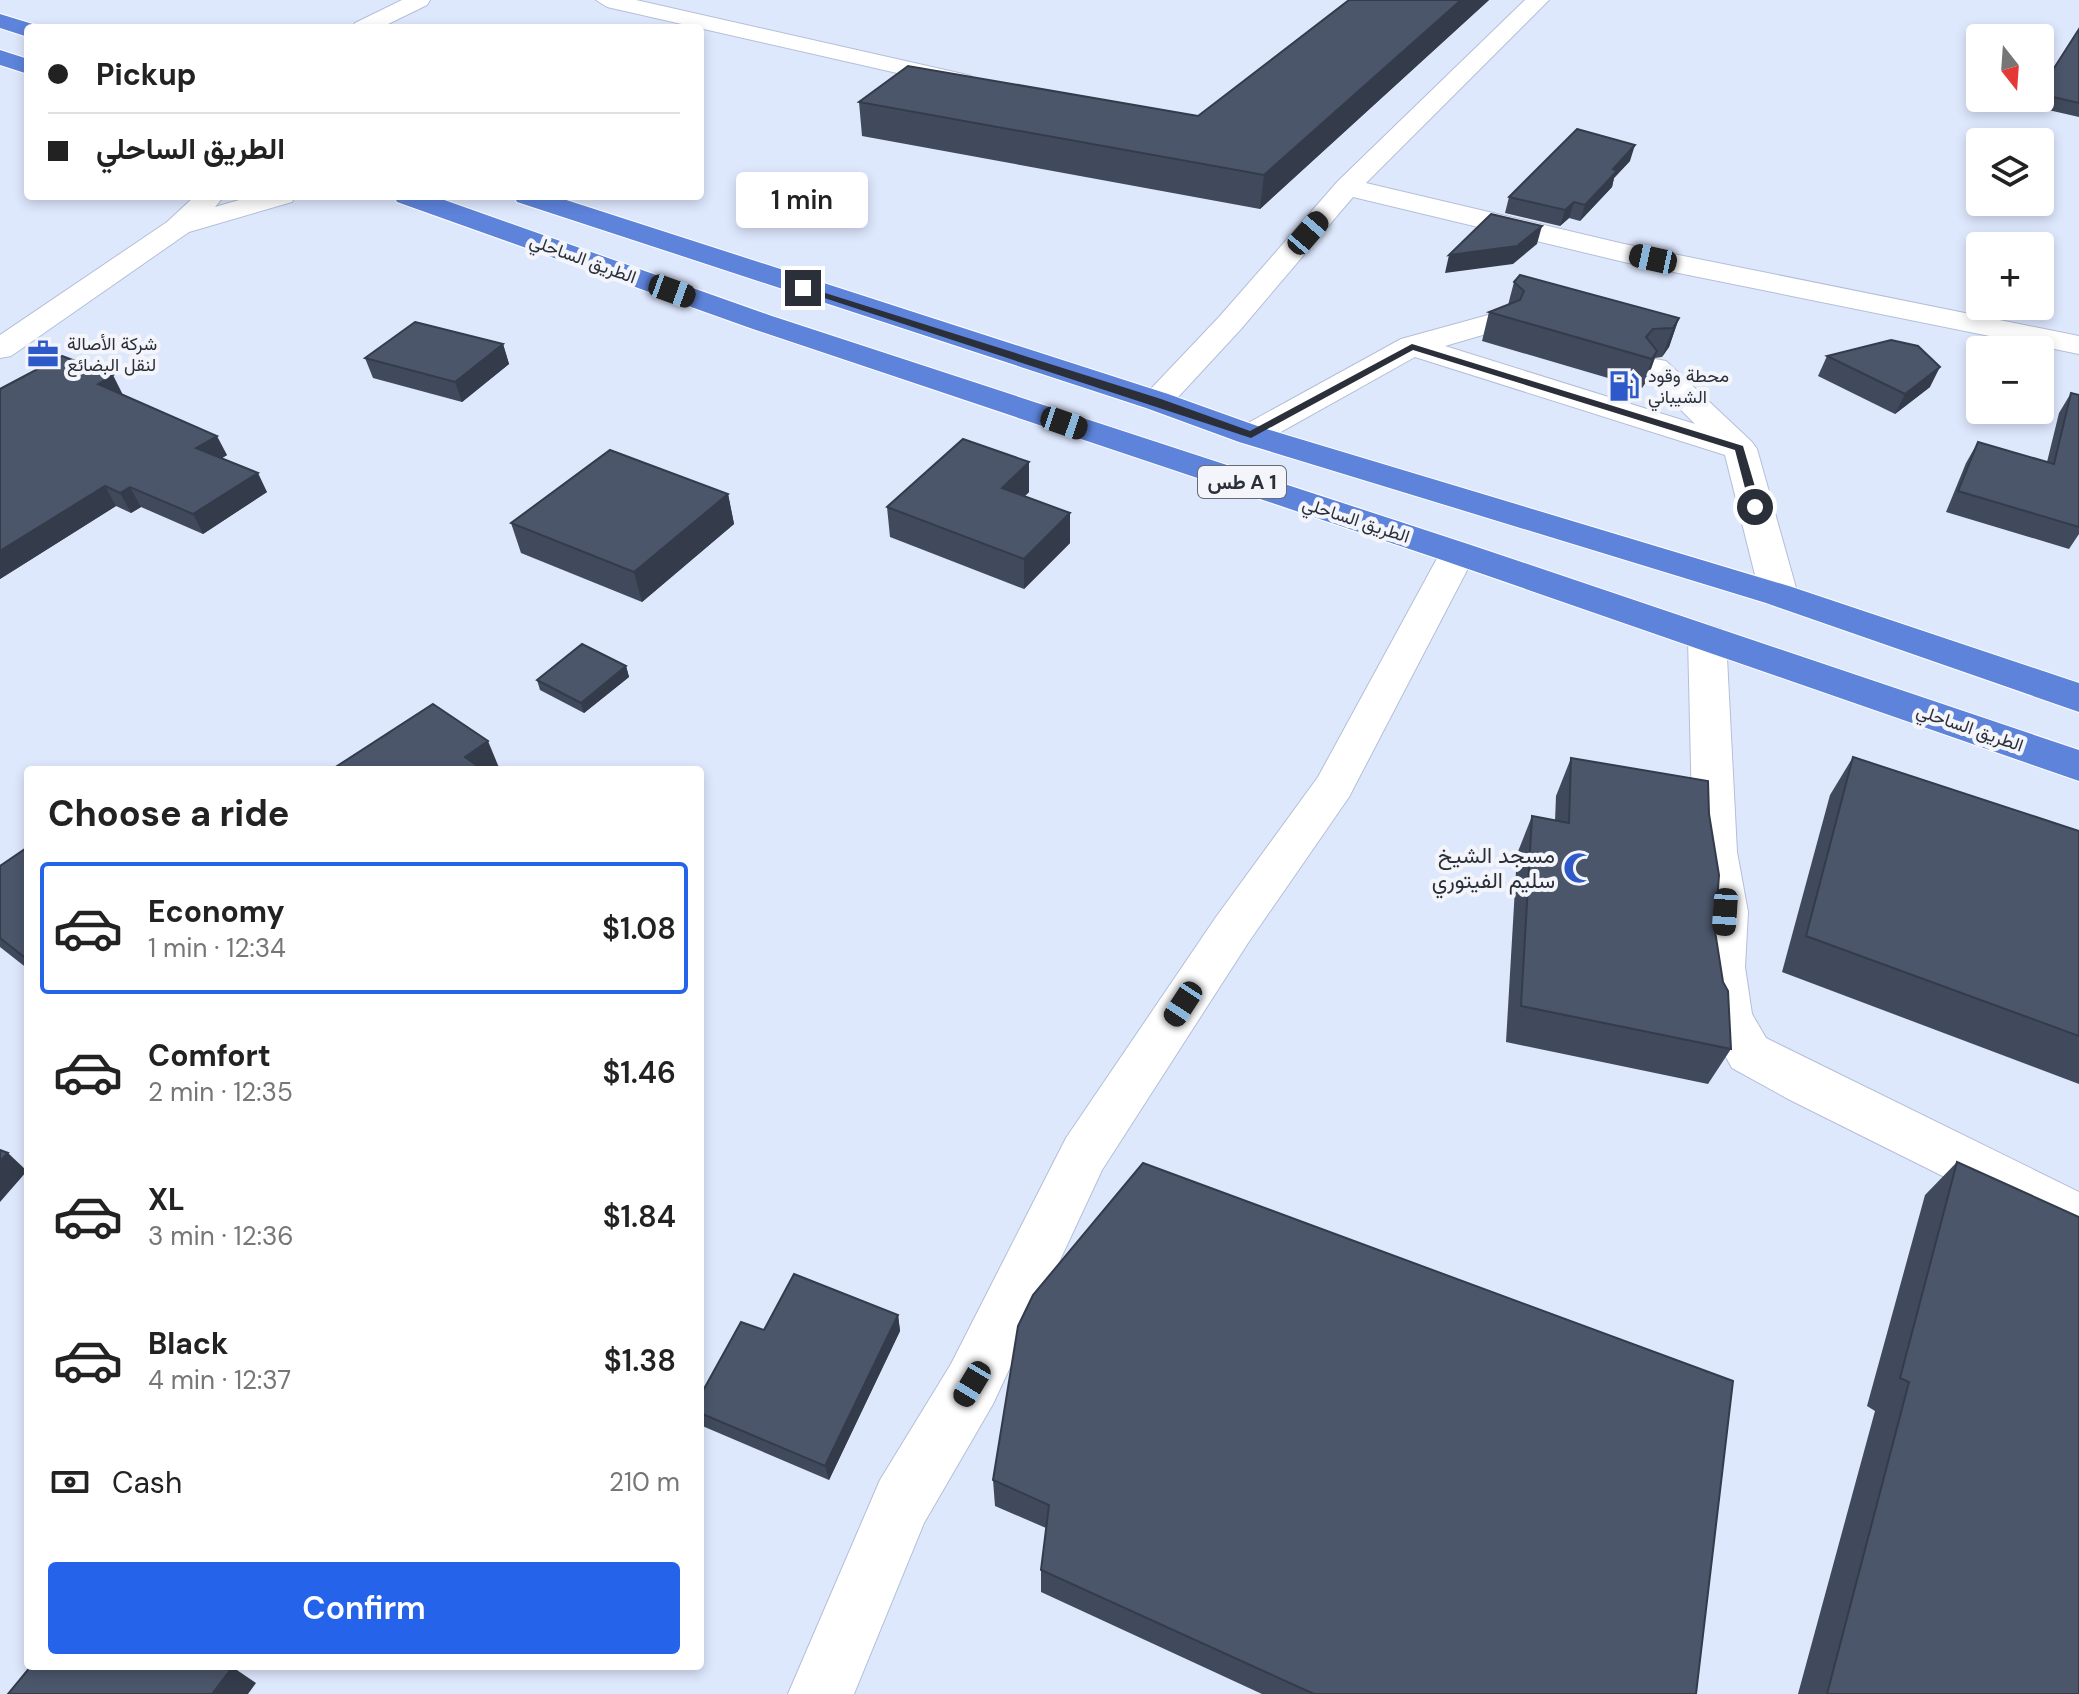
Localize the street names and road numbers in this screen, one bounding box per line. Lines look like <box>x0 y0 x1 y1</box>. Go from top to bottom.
street label: الطريق الساحلي <box>525 229 639 292</box>
road number: طس A 1 <box>1198 466 1286 498</box>
street label: الطريق الساحلي <box>1298 491 1413 551</box>
street label: الطريق الساحلي <box>1912 699 2027 760</box>

